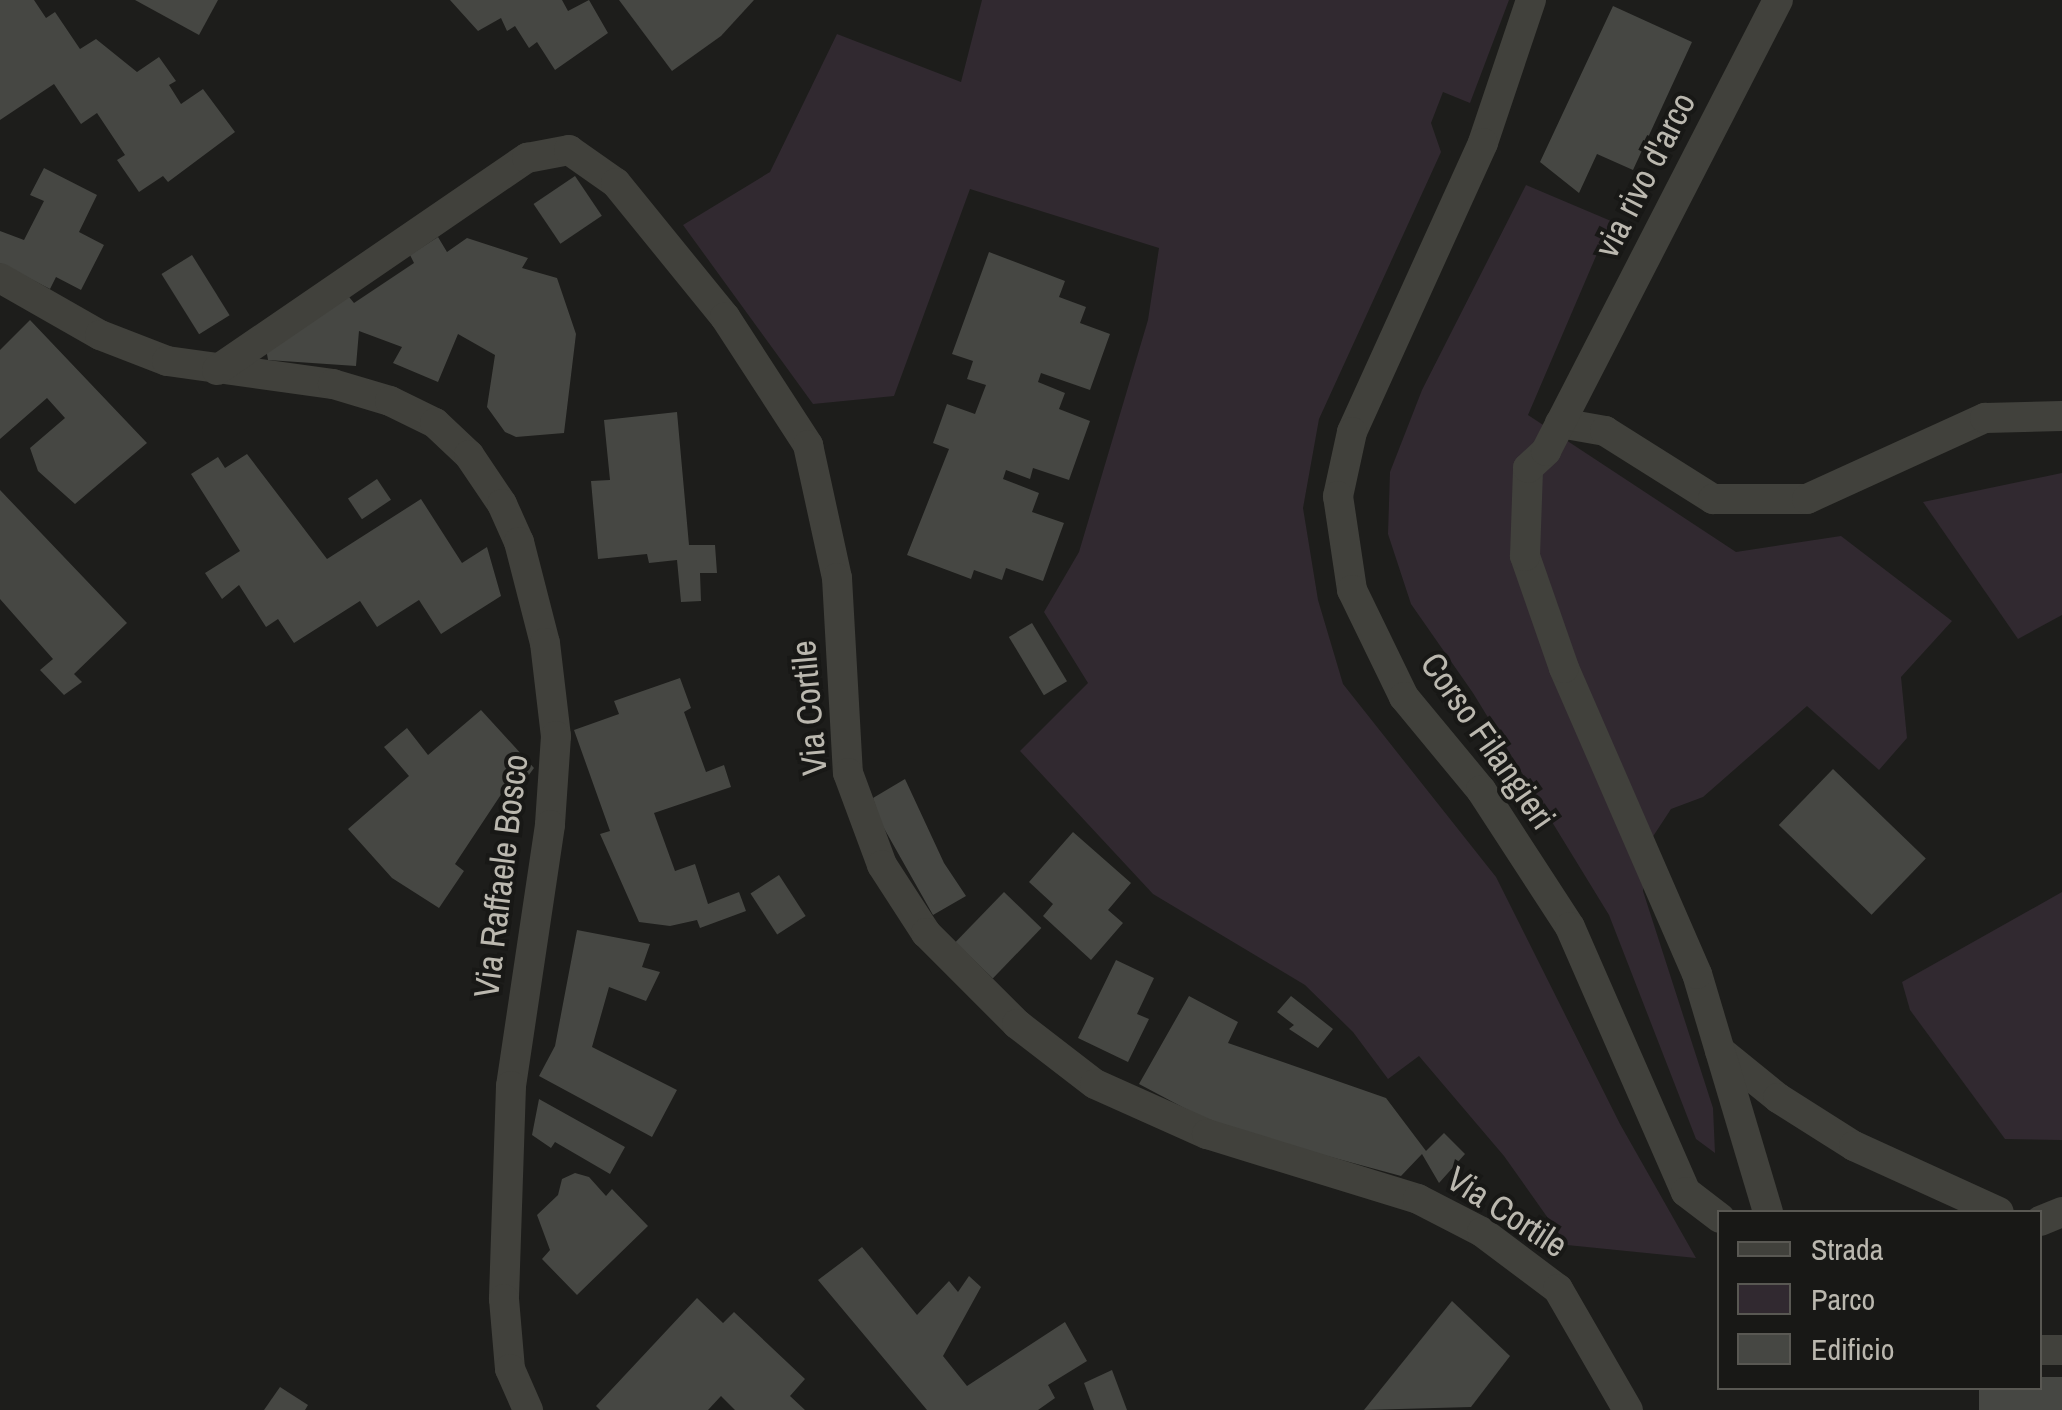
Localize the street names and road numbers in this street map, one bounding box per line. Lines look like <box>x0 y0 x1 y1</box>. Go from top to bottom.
street label: via rivo d'arco <box>1586 86 1704 264</box>
street label: Via Cortile <box>782 639 836 777</box>
street label: Corso Filangieri <box>1412 645 1564 837</box>
street label: Via Raffaele Bosco <box>465 752 537 1000</box>
street label: Via Cortile <box>1439 1158 1575 1266</box>

